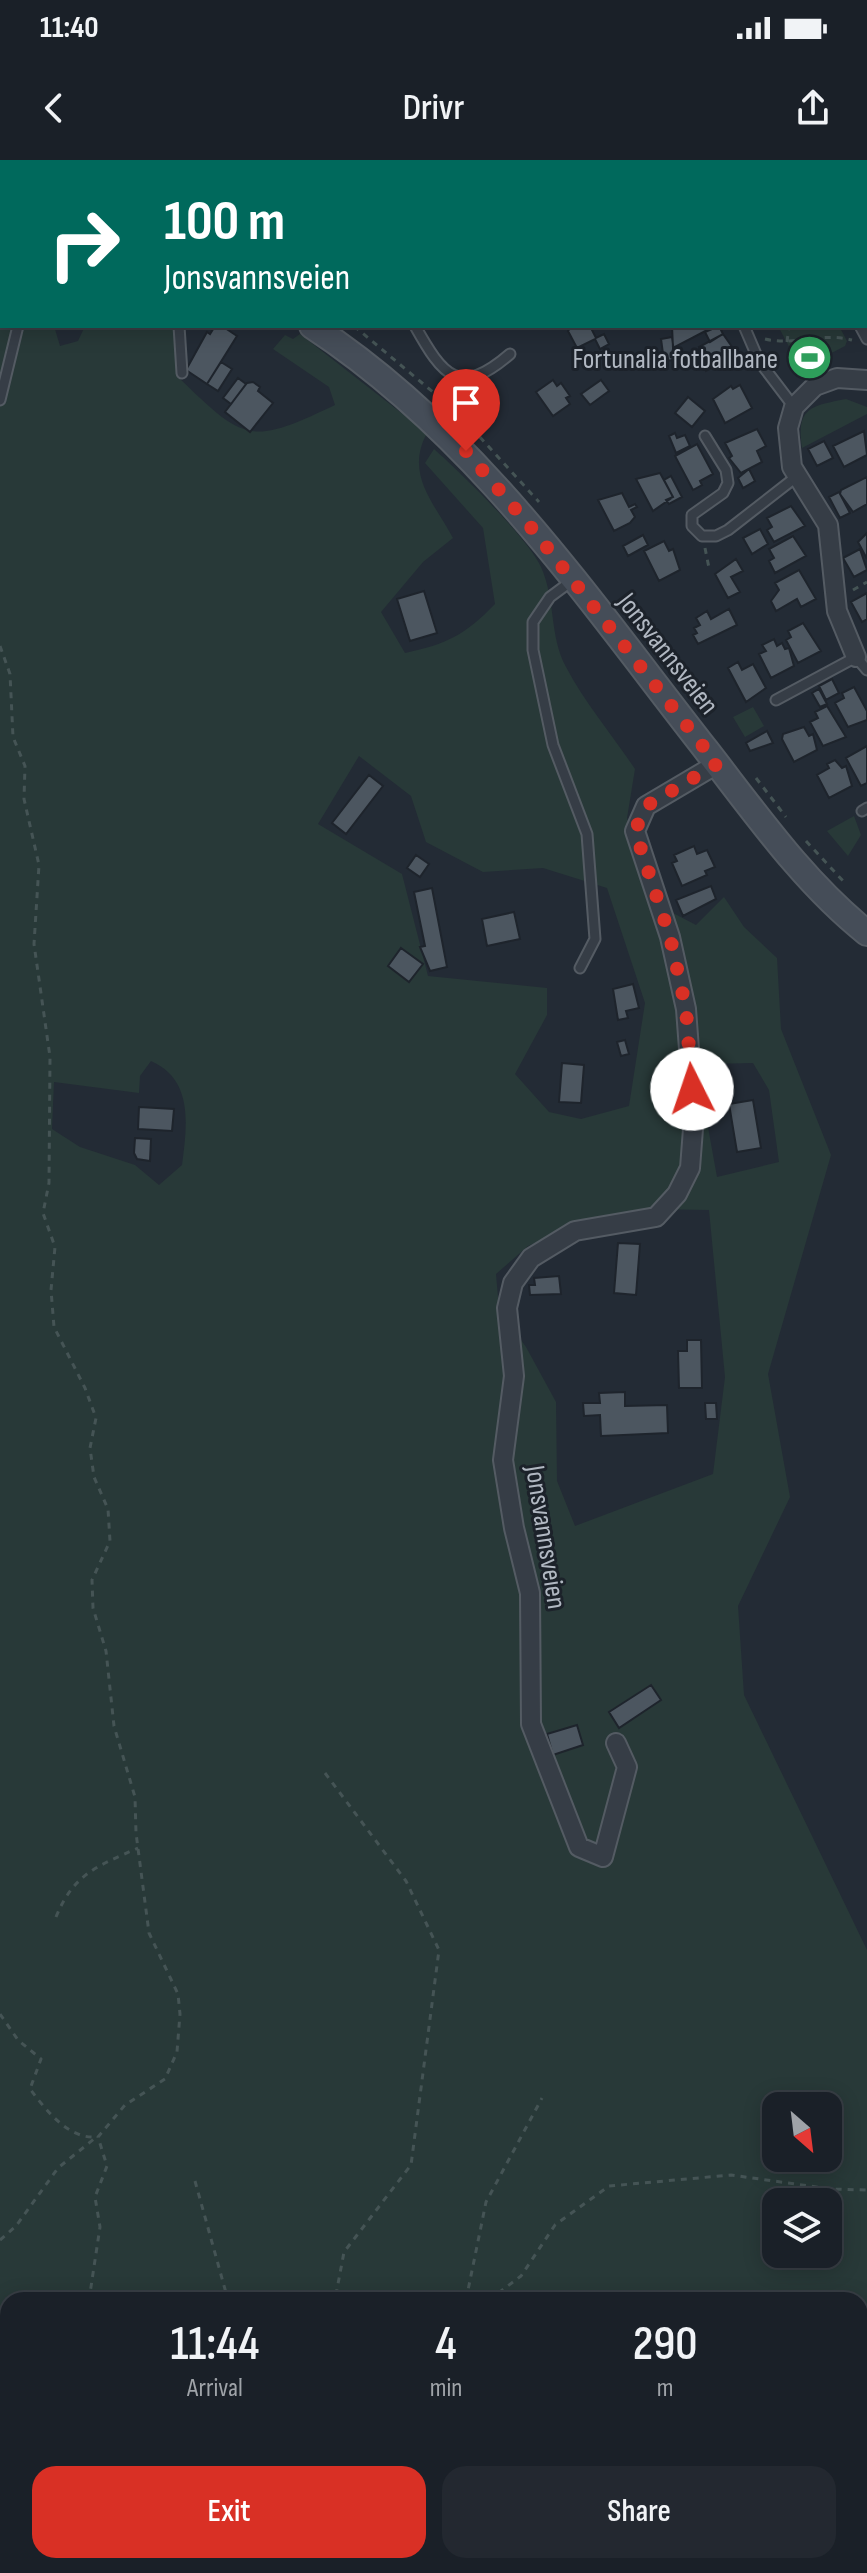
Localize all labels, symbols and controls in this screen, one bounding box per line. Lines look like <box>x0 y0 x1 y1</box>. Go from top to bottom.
text: 11:40 <box>40 10 98 46</box>
icon: back <box>32 86 76 130</box>
icon: share <box>791 86 835 130</box>
text: Drivr <box>403 87 464 130</box>
text: 100 m <box>164 189 285 256</box>
icon: right <box>32 192 136 296</box>
text: Jonsvannsveien <box>164 257 350 300</box>
sports icon: Fortunalia fotballbane <box>785 334 833 382</box>
place label: Fortunalia fotballbane <box>573 343 778 376</box>
pin <box>432 369 500 451</box>
icon: arrive <box>444 381 488 425</box>
street label: Jonsvannsveien <box>610 586 725 721</box>
position arrow <box>650 1047 734 1131</box>
street label: Jonsvannsveien <box>518 1462 573 1611</box>
north arrow <box>762 2092 842 2172</box>
map controls <box>762 2092 842 2268</box>
button: layers <box>762 2188 842 2268</box>
text: 11:44 <box>170 2316 259 2373</box>
text: 4 <box>435 2316 457 2373</box>
text: 290 <box>633 2316 698 2373</box>
text: Arrival <box>187 2373 243 2404</box>
text: min <box>430 2373 462 2404</box>
text: m <box>657 2373 674 2404</box>
button: Exit <box>32 2466 426 2558</box>
button: Share <box>442 2466 836 2558</box>

